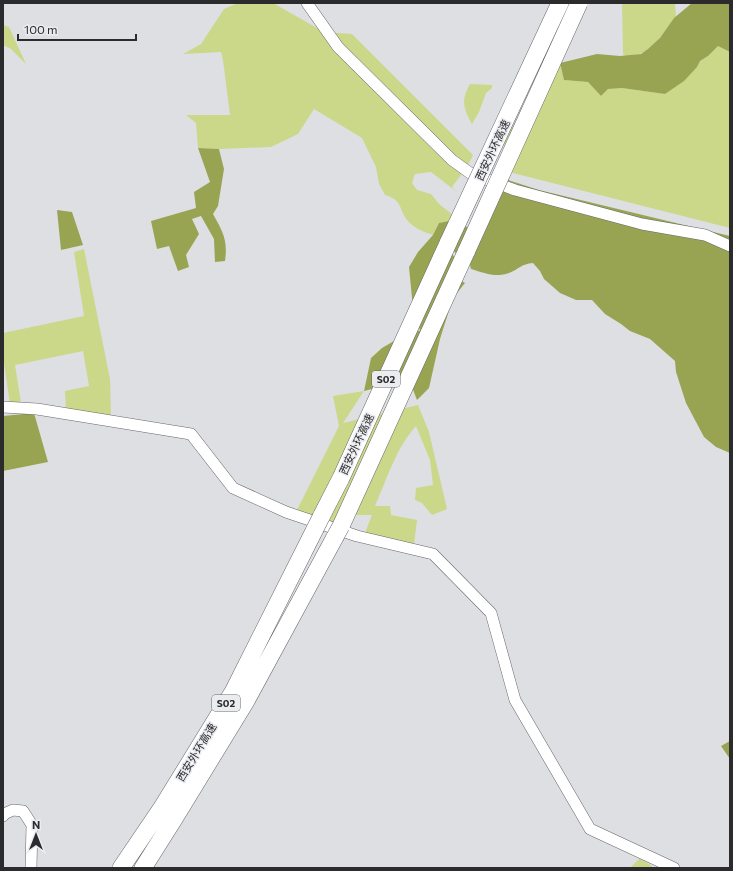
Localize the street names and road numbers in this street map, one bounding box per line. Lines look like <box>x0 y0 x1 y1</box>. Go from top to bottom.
street label: 西安外环高速 <box>472 117 512 183</box>
road number: S02 <box>372 371 400 387</box>
street label: 西安外环高速 <box>336 411 376 477</box>
road number: S02 <box>212 695 240 711</box>
street label: 西安外环高速 <box>173 720 219 784</box>

